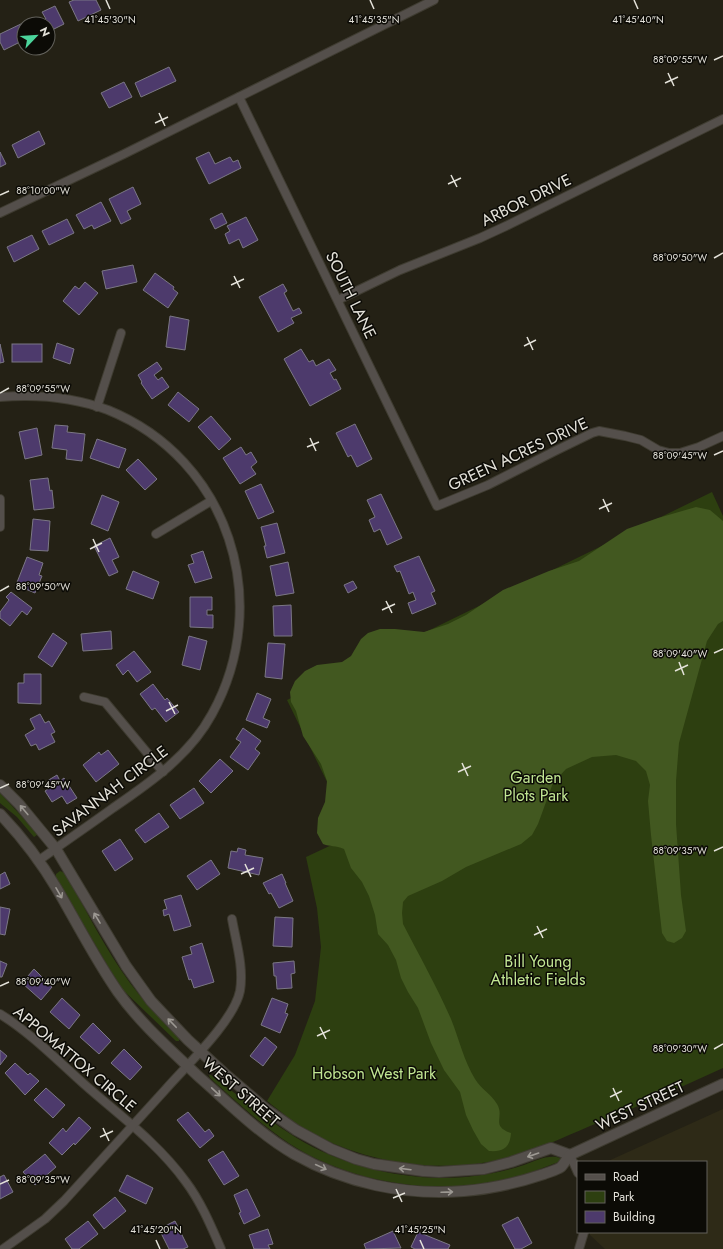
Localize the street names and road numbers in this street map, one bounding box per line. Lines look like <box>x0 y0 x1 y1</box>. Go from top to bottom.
street label: ARBOR DRIVE <box>477 168 575 232</box>
street label: SOUTH LANE <box>320 247 382 343</box>
street label: GREEN ACRES DRIVE <box>444 412 592 496</box>
street label: SAVANNAH CIRCLE <box>47 740 173 842</box>
street label: APPOMATTOX CIRCLE <box>8 1001 142 1117</box>
street label: WEST STREET <box>197 1052 285 1132</box>
street label: WEST STREET <box>592 1075 689 1137</box>

